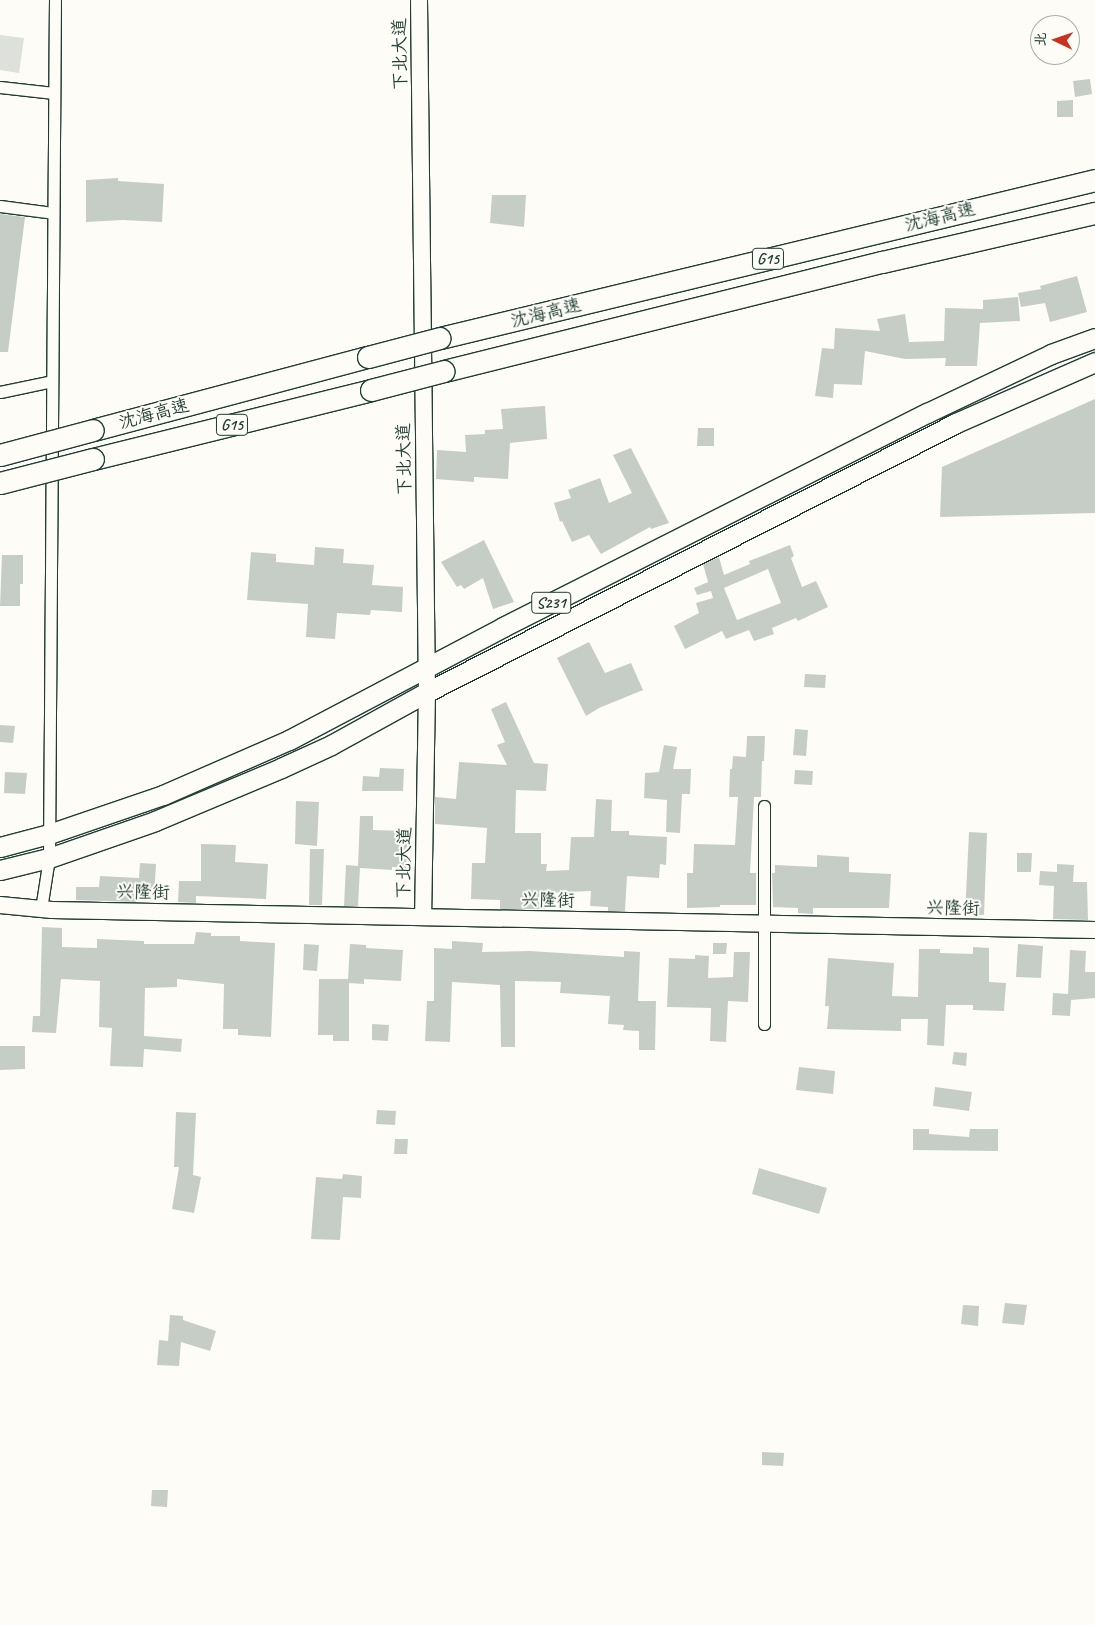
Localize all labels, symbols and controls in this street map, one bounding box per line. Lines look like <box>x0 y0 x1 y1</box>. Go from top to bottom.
north arrow <box>1030 15 1080 65</box>
street label: 下北大道 <box>389 18 411 90</box>
text: 北 <box>1032 32 1049 47</box>
street label: 沈海高速 <box>902 198 978 236</box>
road number: G15 <box>752 245 784 272</box>
street label: 沈海高速 <box>508 294 584 332</box>
street label: 沈海高速 <box>116 394 192 434</box>
road number: G15 <box>216 412 248 438</box>
street label: 下北大道 <box>393 423 415 495</box>
road number: S231 <box>531 590 571 616</box>
street label: 下北大道 <box>393 827 415 899</box>
street label: 兴隆街 <box>116 881 170 903</box>
street label: 兴隆街 <box>521 889 575 911</box>
street label: 兴隆街 <box>926 897 980 919</box>

